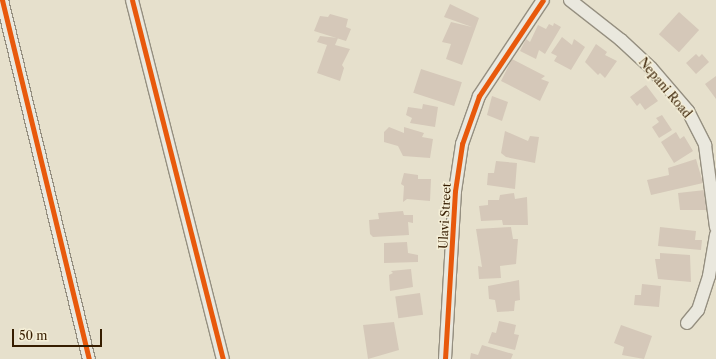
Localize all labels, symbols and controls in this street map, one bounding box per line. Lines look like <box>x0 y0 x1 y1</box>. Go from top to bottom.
street label: Nepani Road <box>636 55 694 121</box>
street label: Ulavi Street <box>436 183 454 249</box>
scale bar <box>14 321 104 347</box>
text: 50 m <box>19 328 48 343</box>

